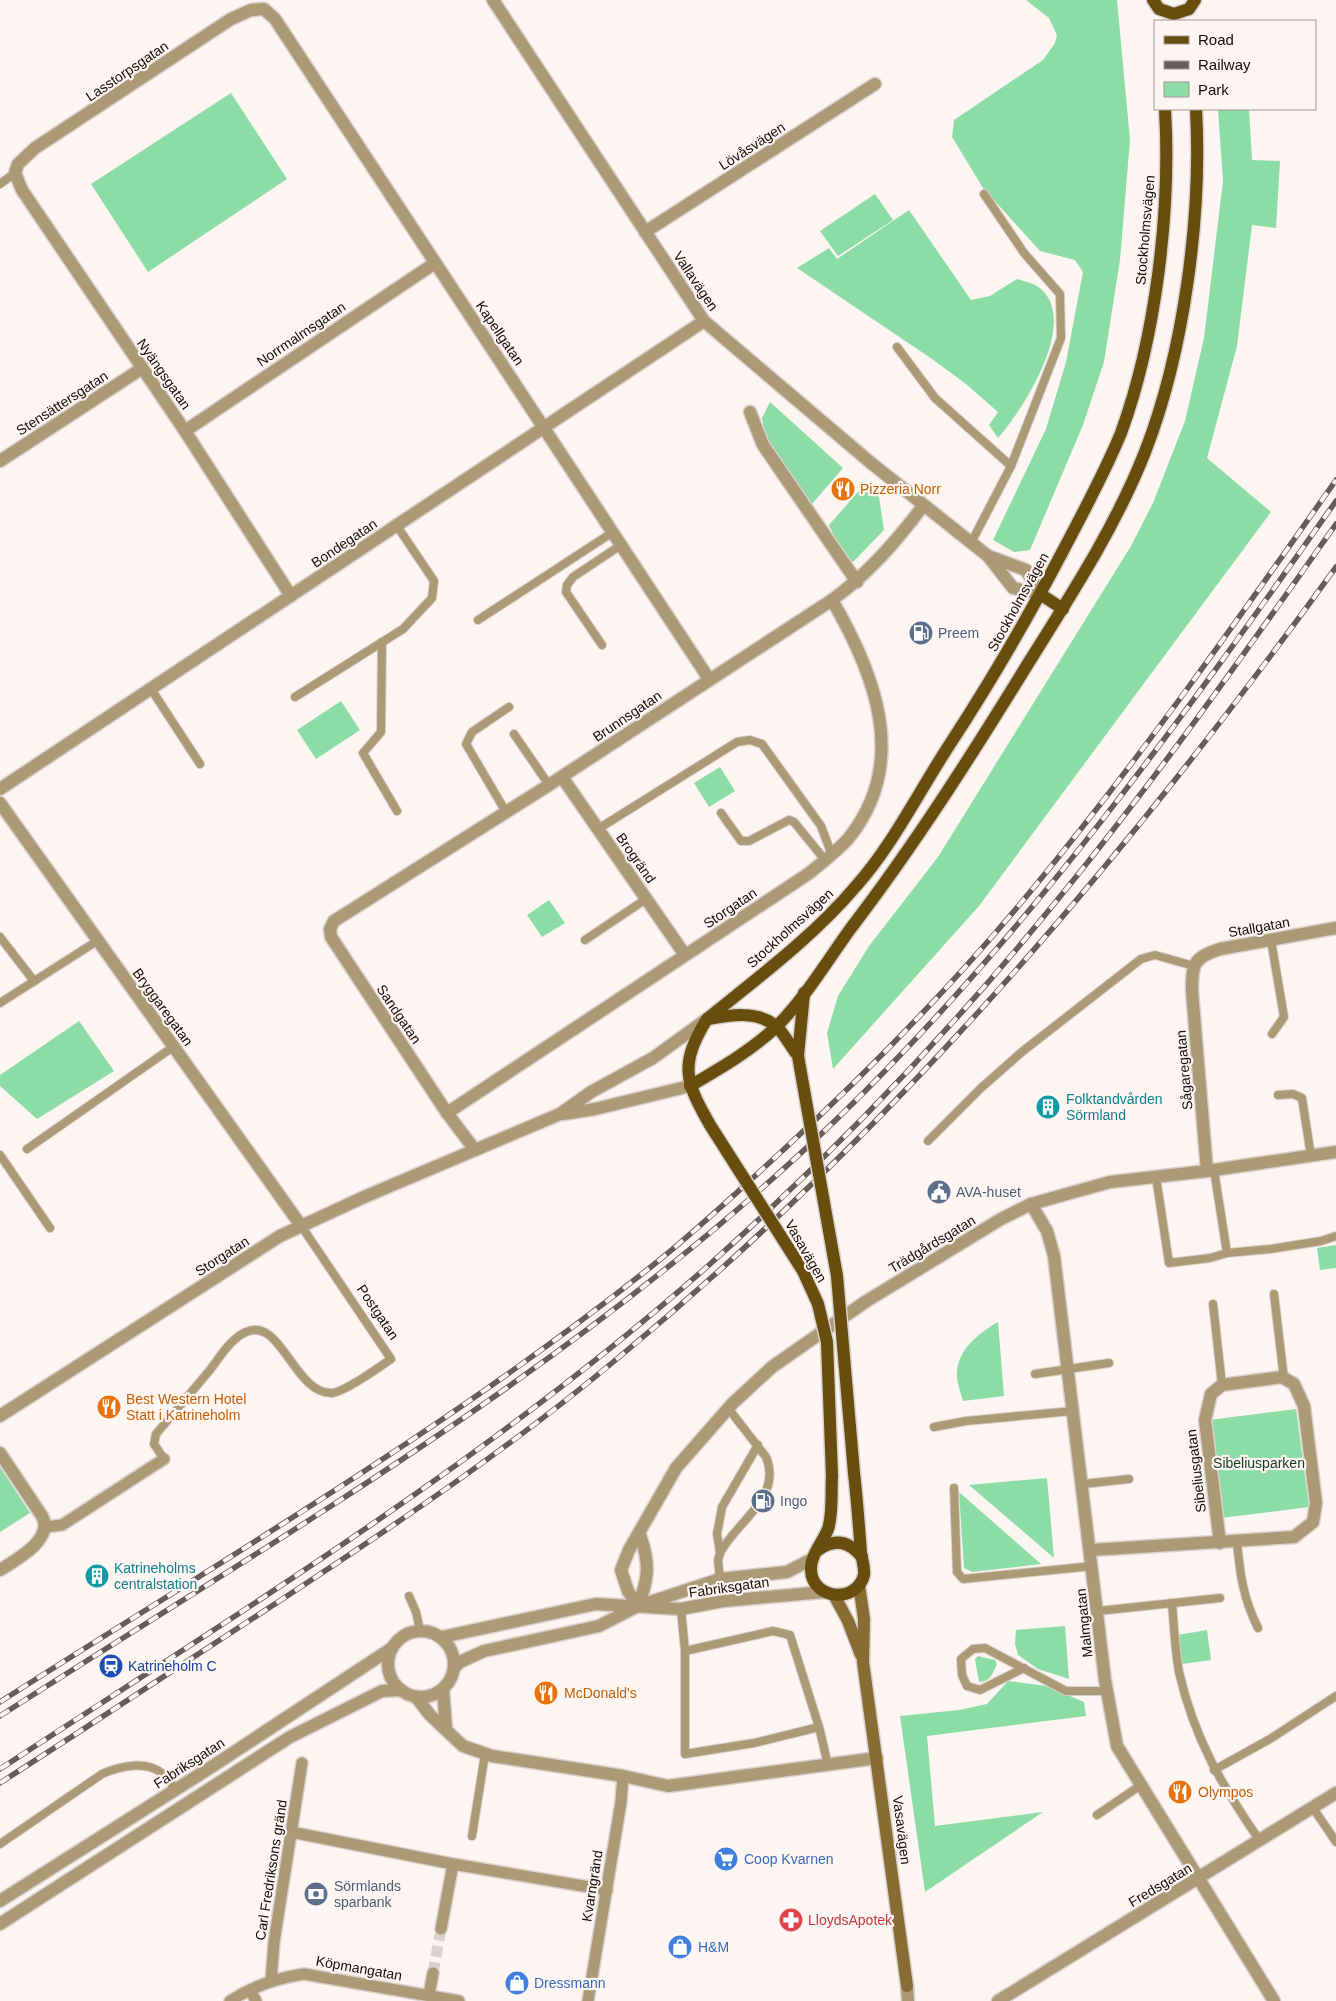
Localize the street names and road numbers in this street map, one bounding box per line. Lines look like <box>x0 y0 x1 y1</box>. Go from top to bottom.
street label: Lasstorpsgatan <box>83 38 171 104</box>
street label: Lövåsvägen <box>716 119 788 173</box>
street label: Stockholmsvägen <box>1132 174 1158 286</box>
street label: Vallavägen <box>670 248 722 314</box>
street label: Norrmalmsgatan <box>254 298 348 370</box>
street label: Kapellgatan <box>473 298 527 368</box>
street label: Nyängsgatan <box>134 336 194 412</box>
street label: Stensättersgatan <box>13 367 111 439</box>
street label: Bondegatan <box>308 515 380 571</box>
street label: Stockholmsvägen <box>984 550 1052 654</box>
street label: Brunnsgatan <box>590 687 664 745</box>
street label: Brogränd <box>613 830 659 886</box>
street label: Storgatan <box>700 884 760 932</box>
street label: Stockholmsvägen <box>744 885 836 971</box>
street label: Stallgatan <box>1227 914 1291 940</box>
street label: Bryggaregatan <box>130 965 196 1049</box>
street label: Sandgatan <box>373 981 425 1047</box>
street label: Sågaregatan <box>1173 1029 1195 1111</box>
street label: Trädgårdsgatan <box>886 1212 978 1276</box>
street label: Vasavägen <box>782 1217 830 1285</box>
street label: Storgatan <box>192 1233 252 1279</box>
street label: Postgatan <box>354 1281 402 1343</box>
street label: Sibeliusgatan <box>1183 1428 1209 1514</box>
street label: Fabriksgatan <box>688 1573 770 1601</box>
street label: Malmgatan <box>1072 1588 1096 1658</box>
street label: Fabriksgatan <box>151 1734 227 1792</box>
street label: Vasavägen <box>890 1795 914 1865</box>
street label: Carl Fredriksons gränd <box>252 1798 290 1942</box>
street label: Kvarngränd <box>578 1849 606 1923</box>
street label: Fredsgatan <box>1126 1860 1194 1910</box>
street label: Köpmangatan <box>315 1953 403 1983</box>

